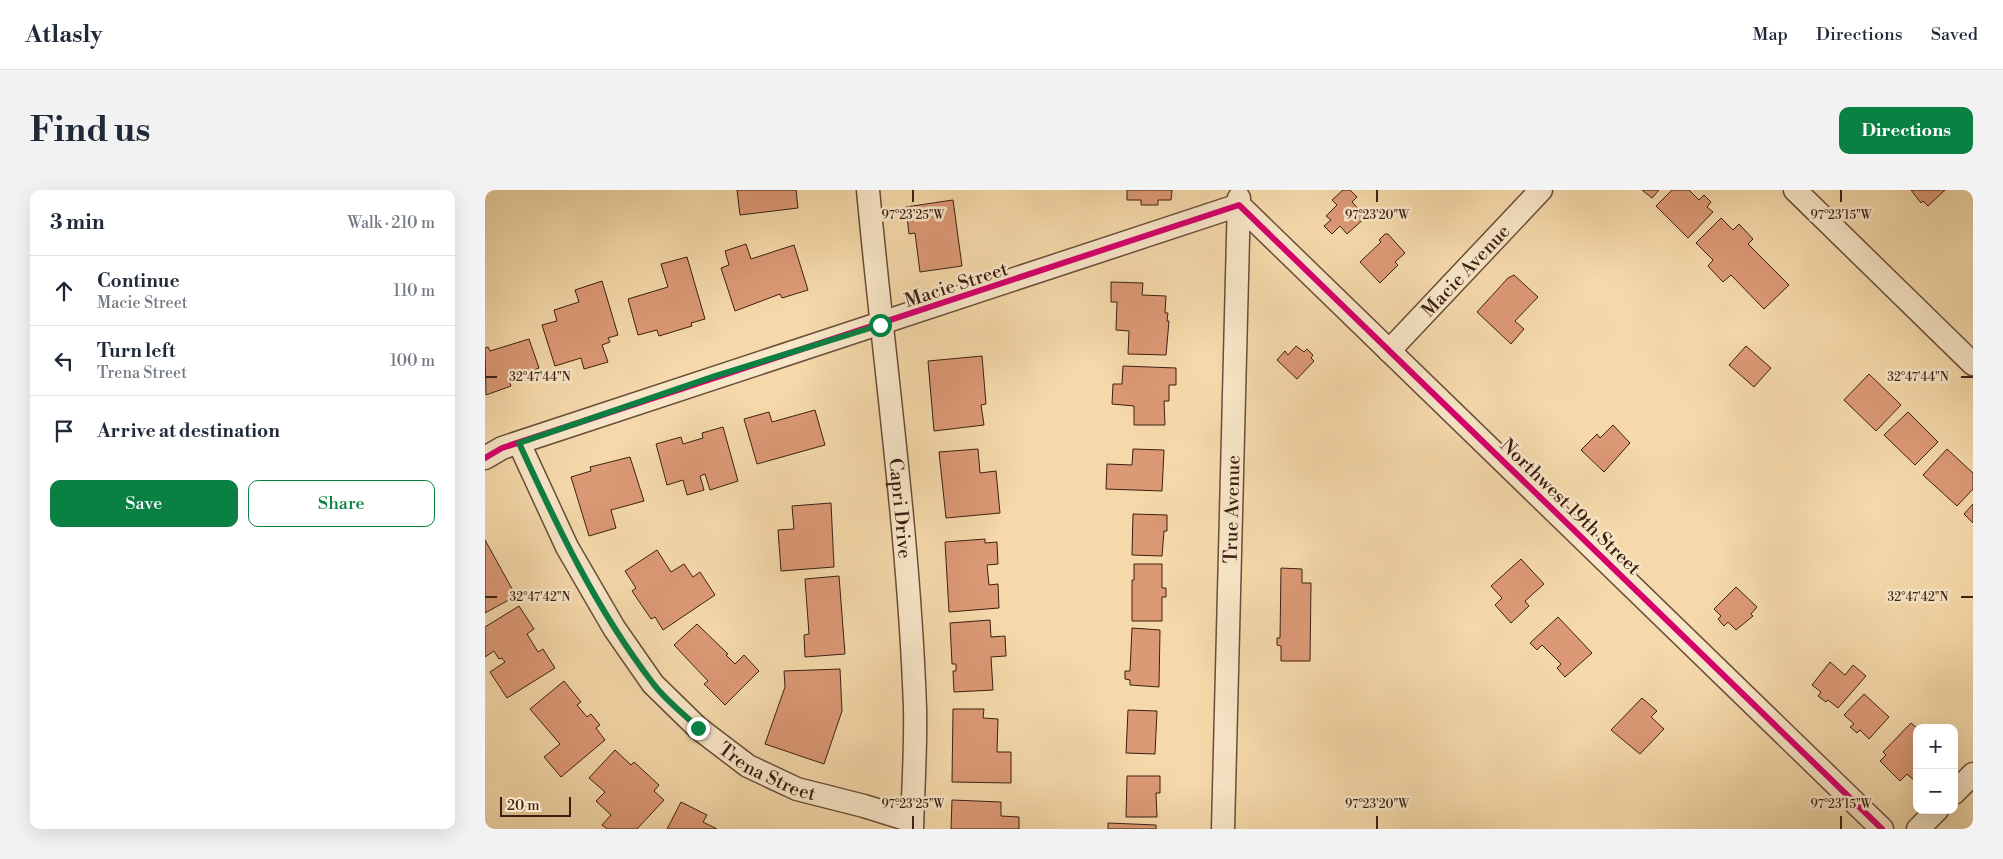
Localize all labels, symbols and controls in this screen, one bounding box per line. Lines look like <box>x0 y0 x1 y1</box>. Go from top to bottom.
text: Atlasly <box>25 20 102 50</box>
text: Map <box>1752 23 1788 46</box>
text: Directions <box>1816 23 1903 46</box>
text: Saved <box>1931 23 1978 46</box>
button: Directions <box>1839 107 1973 154</box>
text: Find us <box>30 109 150 152</box>
text: 97°23'25"W <box>882 208 946 223</box>
text: 97°23'20"W <box>1345 208 1410 223</box>
text: 97°23'15"W <box>1810 208 1873 223</box>
text: 3 min <box>50 210 105 236</box>
text: Walk · 210 m <box>347 213 435 233</box>
street label: Macie Avenue <box>1417 220 1515 322</box>
street label: Macie Street <box>902 257 1011 313</box>
text: Continue <box>97 269 180 293</box>
icon: ahead <box>50 277 78 305</box>
text: 110 m <box>393 281 435 301</box>
text: Macie Street <box>97 293 187 313</box>
route start <box>869 314 892 337</box>
text: Turn left <box>97 339 176 363</box>
icon: left <box>50 347 78 375</box>
text: 100 m <box>390 351 435 371</box>
text: Trena Street <box>97 363 187 383</box>
text: 32°47'44"N <box>509 370 571 385</box>
text: 32°47'44"N <box>1887 370 1949 385</box>
icon: arrive <box>50 417 78 445</box>
text: Arrive at destination <box>97 419 280 443</box>
street label: Northwest 19th Street <box>1495 433 1646 580</box>
street label: True Avenue <box>1219 455 1245 564</box>
street label: Capri Drive <box>883 457 917 560</box>
button: Save <box>50 480 238 527</box>
button: Share <box>248 480 435 527</box>
text: 32°47'42"N <box>510 590 570 605</box>
text: 32°47'42"N <box>1888 590 1948 605</box>
route end <box>687 717 710 740</box>
map controls <box>1913 724 1958 814</box>
button: + <box>1913 724 1958 769</box>
street label: Trena Street <box>713 737 818 806</box>
button: − <box>1913 769 1958 814</box>
scale bar <box>500 794 571 817</box>
text: 20 m <box>507 797 539 815</box>
text: 97°23'25"W <box>882 797 946 812</box>
text: 97°23'20"W <box>1345 797 1410 812</box>
text: 97°23'15"W <box>1810 797 1873 812</box>

